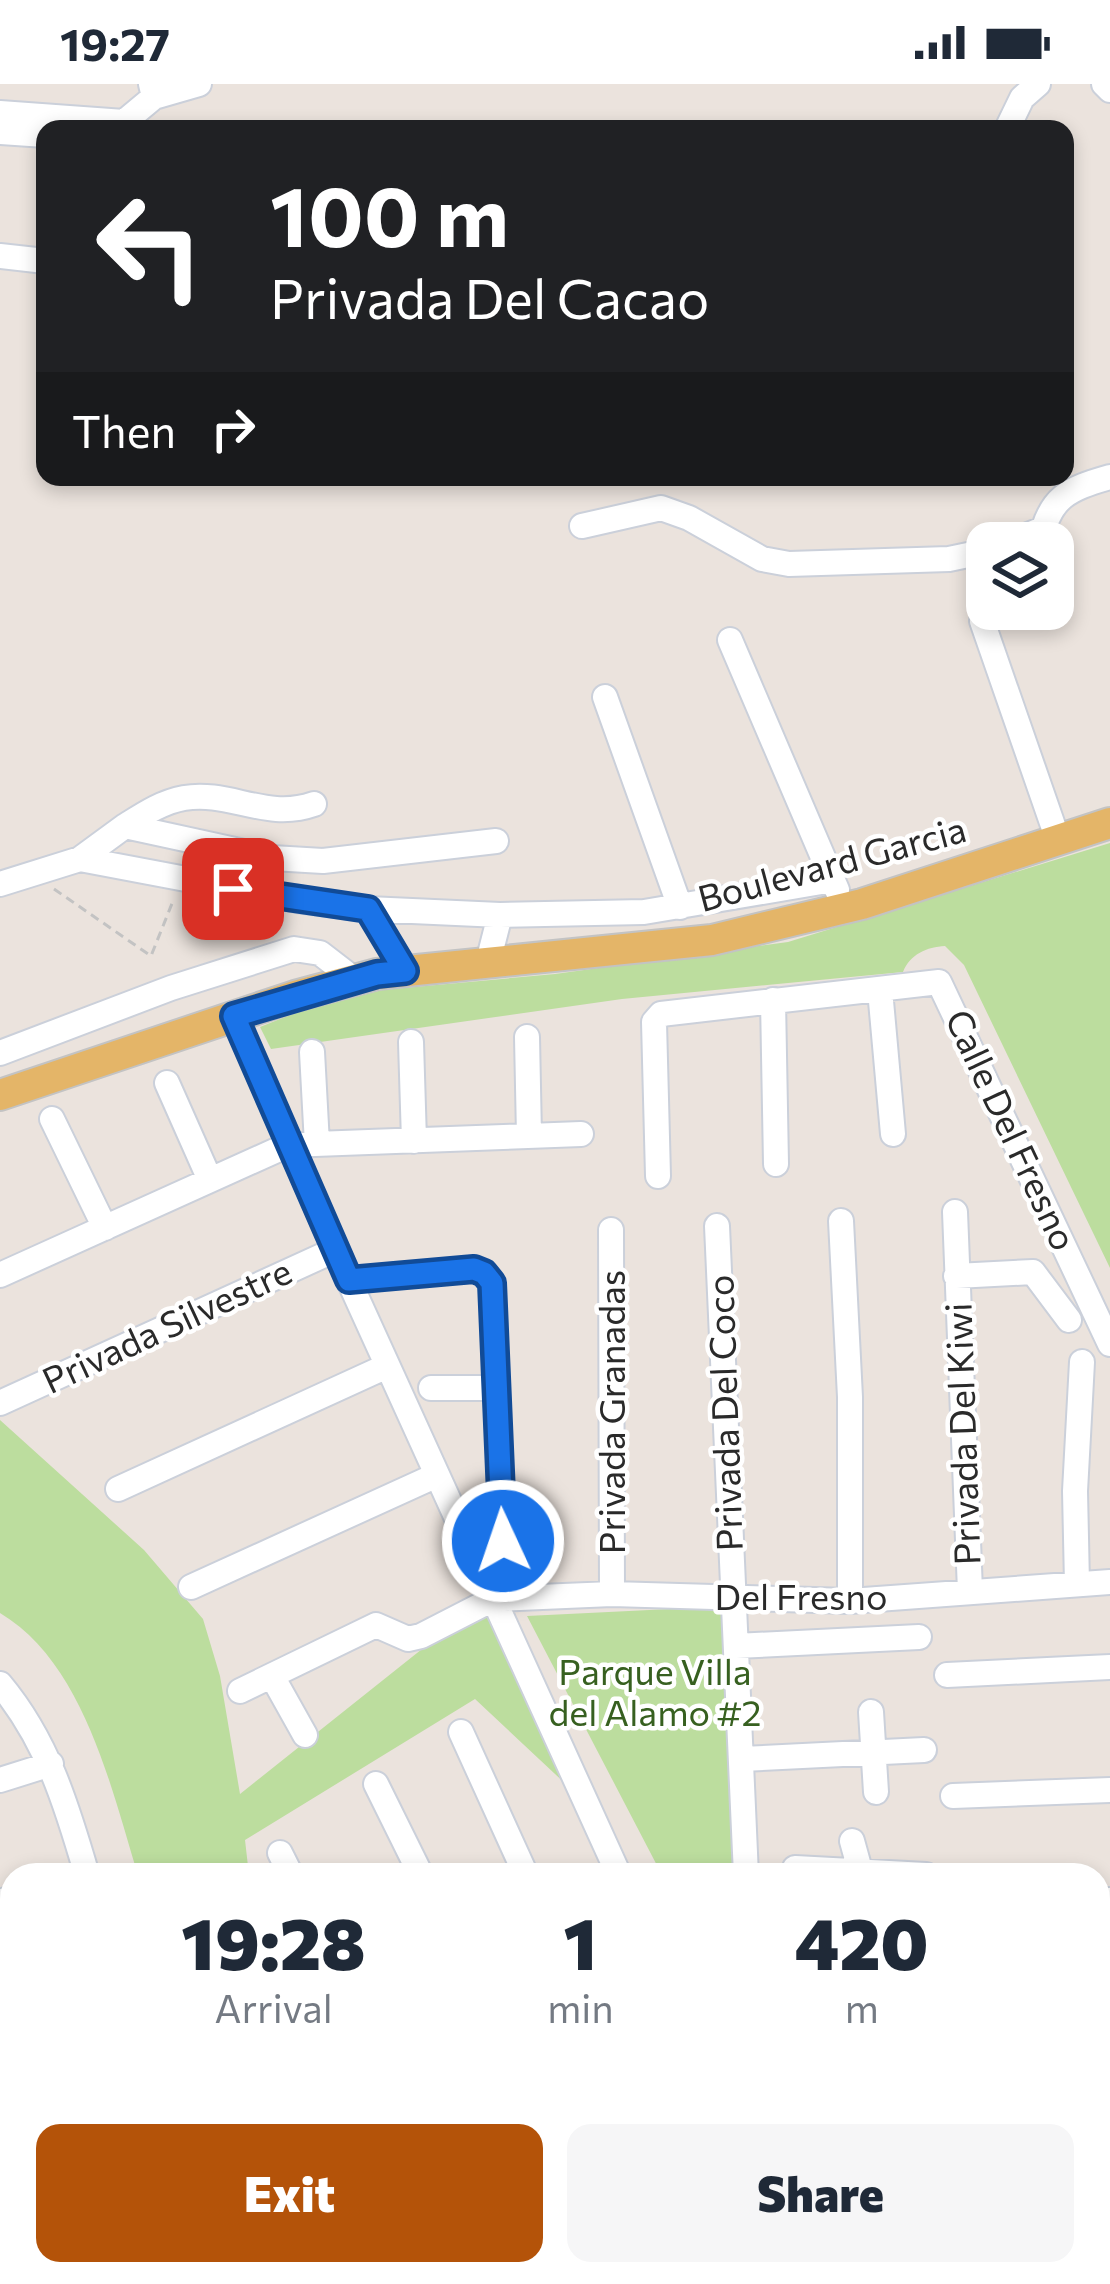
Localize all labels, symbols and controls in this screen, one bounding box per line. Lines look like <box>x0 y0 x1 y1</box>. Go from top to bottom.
text: 19:27 <box>60 15 170 70</box>
text: 100 m <box>270 162 509 264</box>
icon: left <box>72 168 228 324</box>
text: Privada Del Cacao <box>270 264 709 330</box>
icon: right <box>200 396 266 462</box>
text: Then <box>72 402 176 457</box>
map controls <box>966 522 1074 630</box>
button: layers <box>966 522 1074 630</box>
street label: Boulevard Garcia <box>693 805 970 919</box>
pin <box>182 838 284 940</box>
icon: arrive <box>200 856 266 922</box>
street label: Calle Del Fresno <box>938 1002 1088 1257</box>
street label: Privada Silvestre <box>35 1247 298 1401</box>
street label: Privada Granadas <box>588 1270 632 1554</box>
street label: Privada Del Coco <box>696 1274 750 1552</box>
street label: Privada Del Kiwi <box>934 1302 988 1566</box>
position arrow <box>440 1478 566 1604</box>
street label: Del Fresno <box>715 1573 887 1617</box>
park label: Parque Villa del Alamo #2 <box>549 1648 762 1733</box>
text: 19:28 <box>181 1897 366 1985</box>
text: 1 <box>564 1897 597 1985</box>
text: 420 <box>795 1897 929 1985</box>
text: Arrival <box>215 1983 333 2031</box>
text: min <box>547 1983 614 2031</box>
text: m <box>845 1983 879 2031</box>
button: Exit <box>36 2124 543 2262</box>
button: Share <box>567 2124 1074 2262</box>

